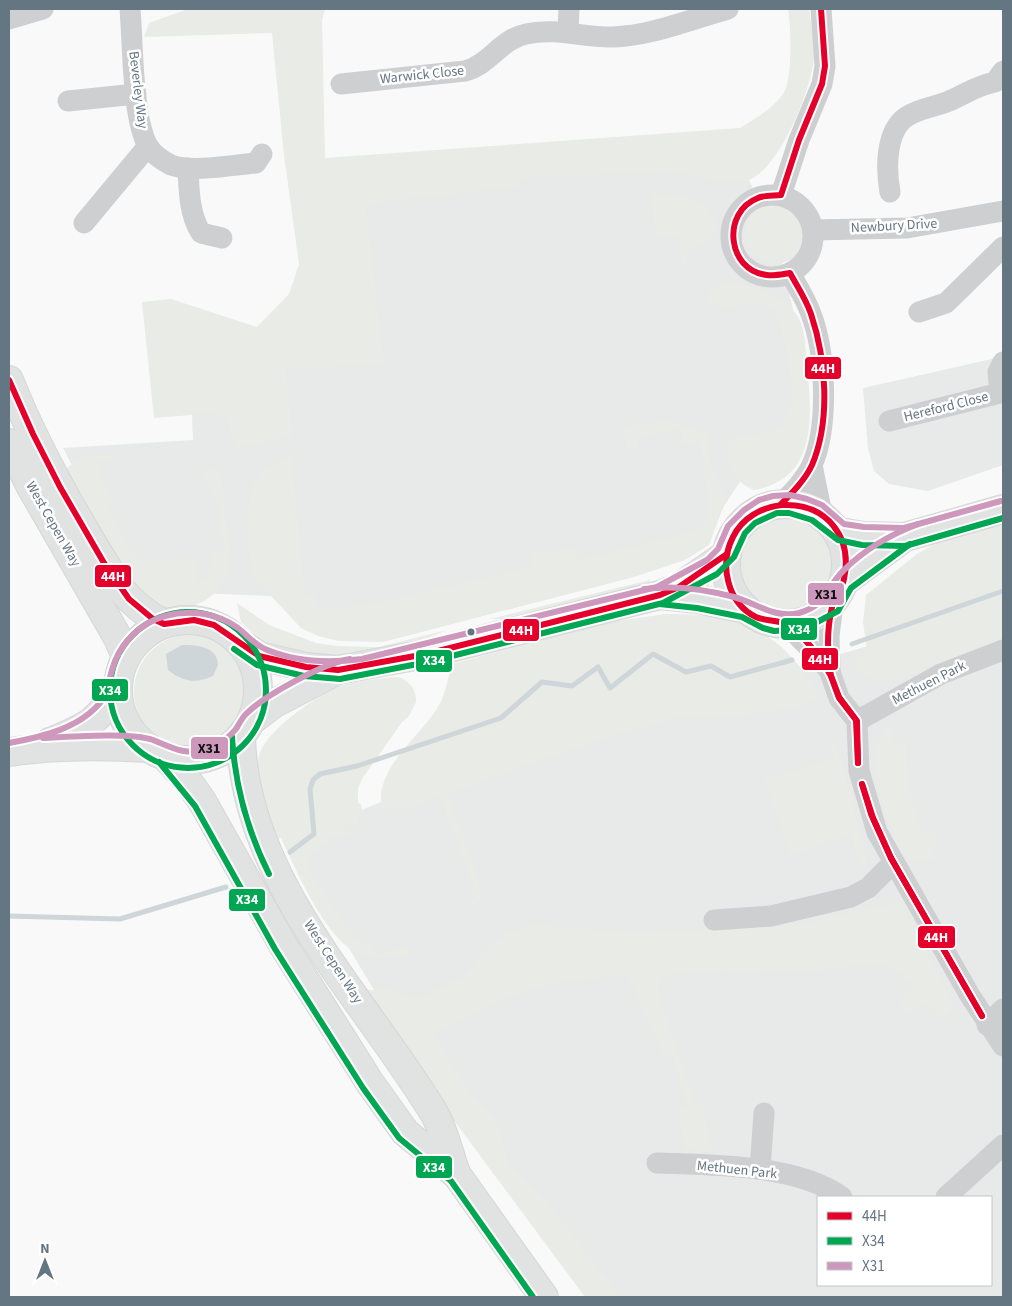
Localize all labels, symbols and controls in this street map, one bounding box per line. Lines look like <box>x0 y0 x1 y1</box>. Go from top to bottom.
street label: Beverley Way <box>123 50 153 130</box>
street label: Warwick Close <box>379 61 465 89</box>
street label: Newbury Drive <box>850 214 938 238</box>
line badge: 44H <box>804 356 842 380</box>
text: 44H <box>811 359 835 379</box>
street label: Hereford Close <box>902 387 990 427</box>
street label: West Cepen Way <box>20 478 86 571</box>
line badge: 44H <box>94 564 132 588</box>
text: 44H <box>101 567 125 587</box>
line badge: X31 <box>807 582 845 606</box>
text: X31 <box>815 585 837 605</box>
line badge: X34 <box>780 617 818 641</box>
line badge: 44H <box>502 618 540 642</box>
text: X34 <box>788 620 811 640</box>
text: 44H <box>509 621 533 641</box>
unlabelled marker <box>466 627 476 637</box>
line badge: 44H <box>801 647 839 671</box>
line badge: X34 <box>415 649 453 673</box>
text: 44H <box>808 650 832 670</box>
text: X34 <box>423 651 446 671</box>
street label: Methuen Park <box>889 656 969 710</box>
line badge: X34 <box>91 678 129 702</box>
text: X34 <box>99 681 122 701</box>
line badge: X31 <box>190 736 229 760</box>
text: X31 <box>198 739 220 759</box>
line badge: X34 <box>228 888 266 912</box>
text: X34 <box>236 890 259 910</box>
street label: West Cepen Way <box>299 916 368 1008</box>
line badge: 44H <box>917 925 956 949</box>
text: 44H <box>924 928 948 948</box>
line badge: X34 <box>415 1155 453 1179</box>
street label: Methuen Park <box>696 1156 778 1184</box>
text: X34 <box>423 1158 446 1178</box>
legend <box>817 1196 992 1286</box>
text: 44H <box>862 1206 887 1227</box>
text: X34 <box>862 1231 885 1252</box>
north arrow <box>20 1236 70 1286</box>
text: N <box>40 1239 50 1259</box>
text: X31 <box>862 1256 885 1277</box>

